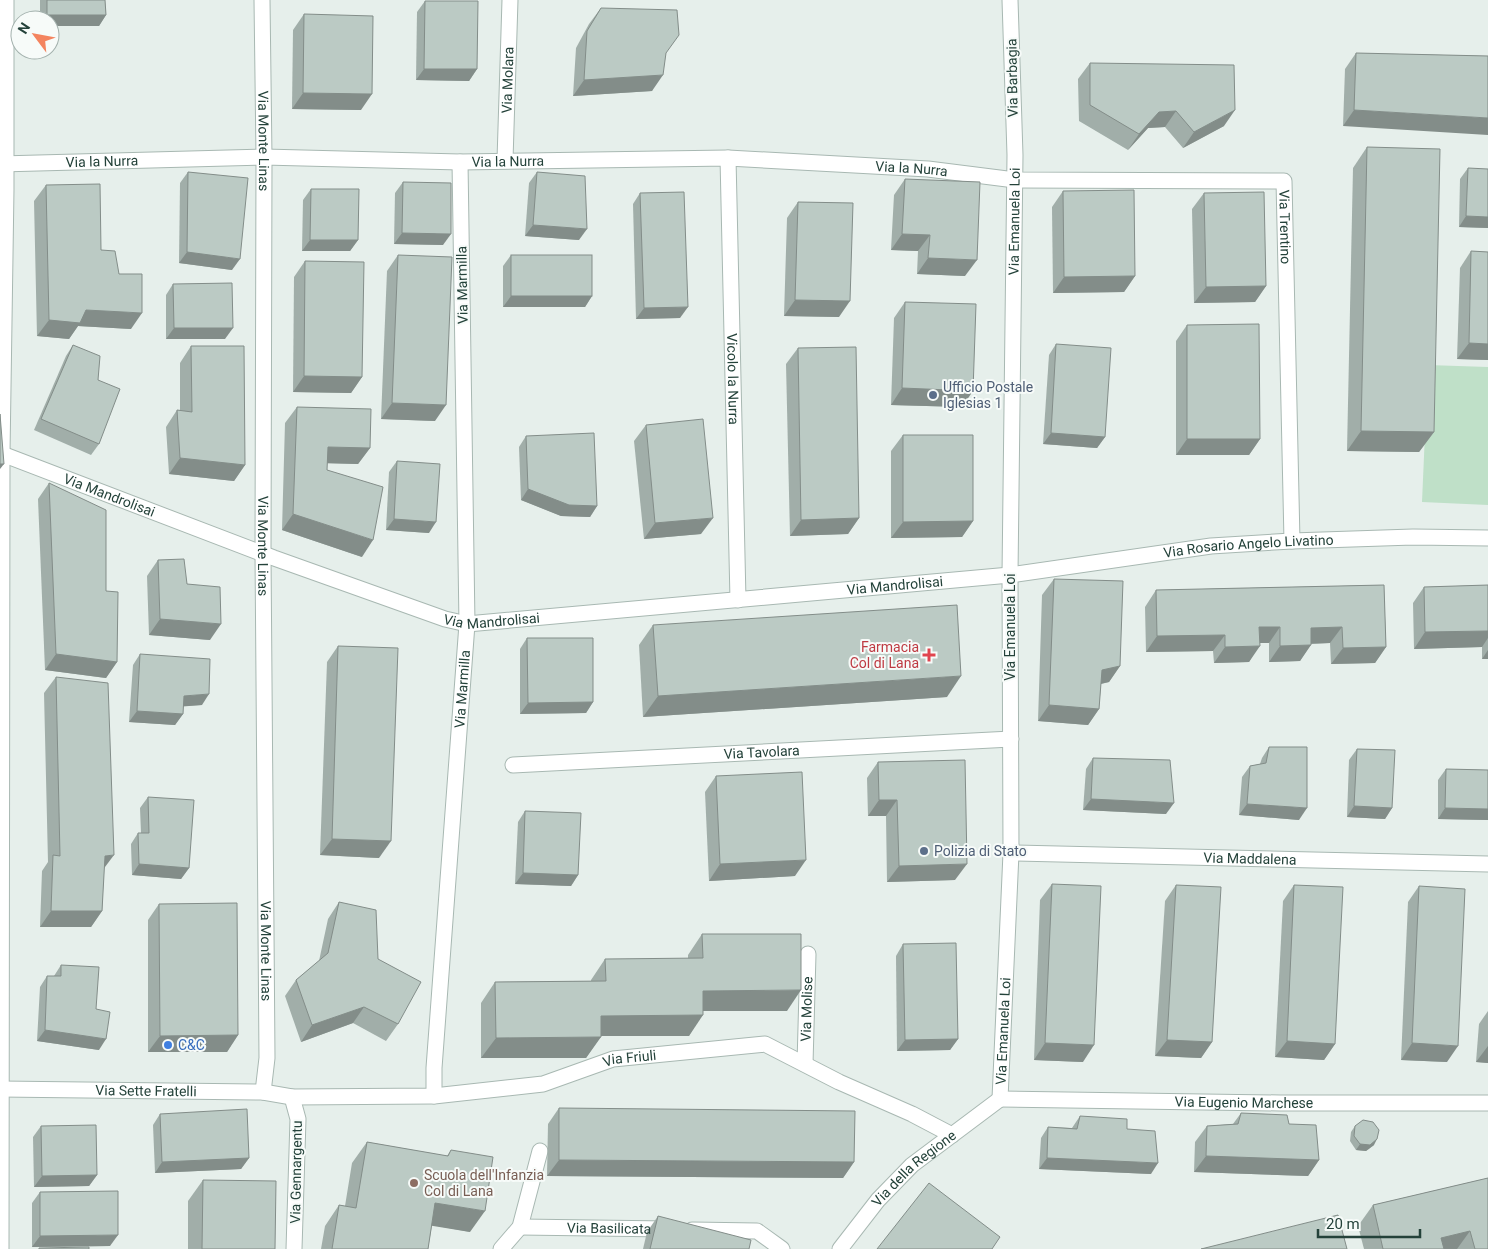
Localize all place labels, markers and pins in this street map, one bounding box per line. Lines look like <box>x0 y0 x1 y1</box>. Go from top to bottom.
place label: Ufficio Postale Iglesias 1 <box>943 379 1033 411</box>
marker: Ufficio Postale Iglesias 1 <box>927 389 939 401</box>
place label: Farmacia Col di Lana <box>850 639 919 671</box>
marker: Farmacia Col di Lana <box>923 649 935 661</box>
place label: Polizia di Stato <box>934 843 1027 859</box>
marker: Polizia di Stato <box>918 845 930 857</box>
place label: C&C <box>178 1037 205 1053</box>
marker: C&C <box>162 1039 174 1051</box>
place label: Scuola dell'Infanzia Col di Lana <box>424 1167 544 1199</box>
marker: Scuola dell'Infanzia Col di Lana <box>408 1177 420 1189</box>

